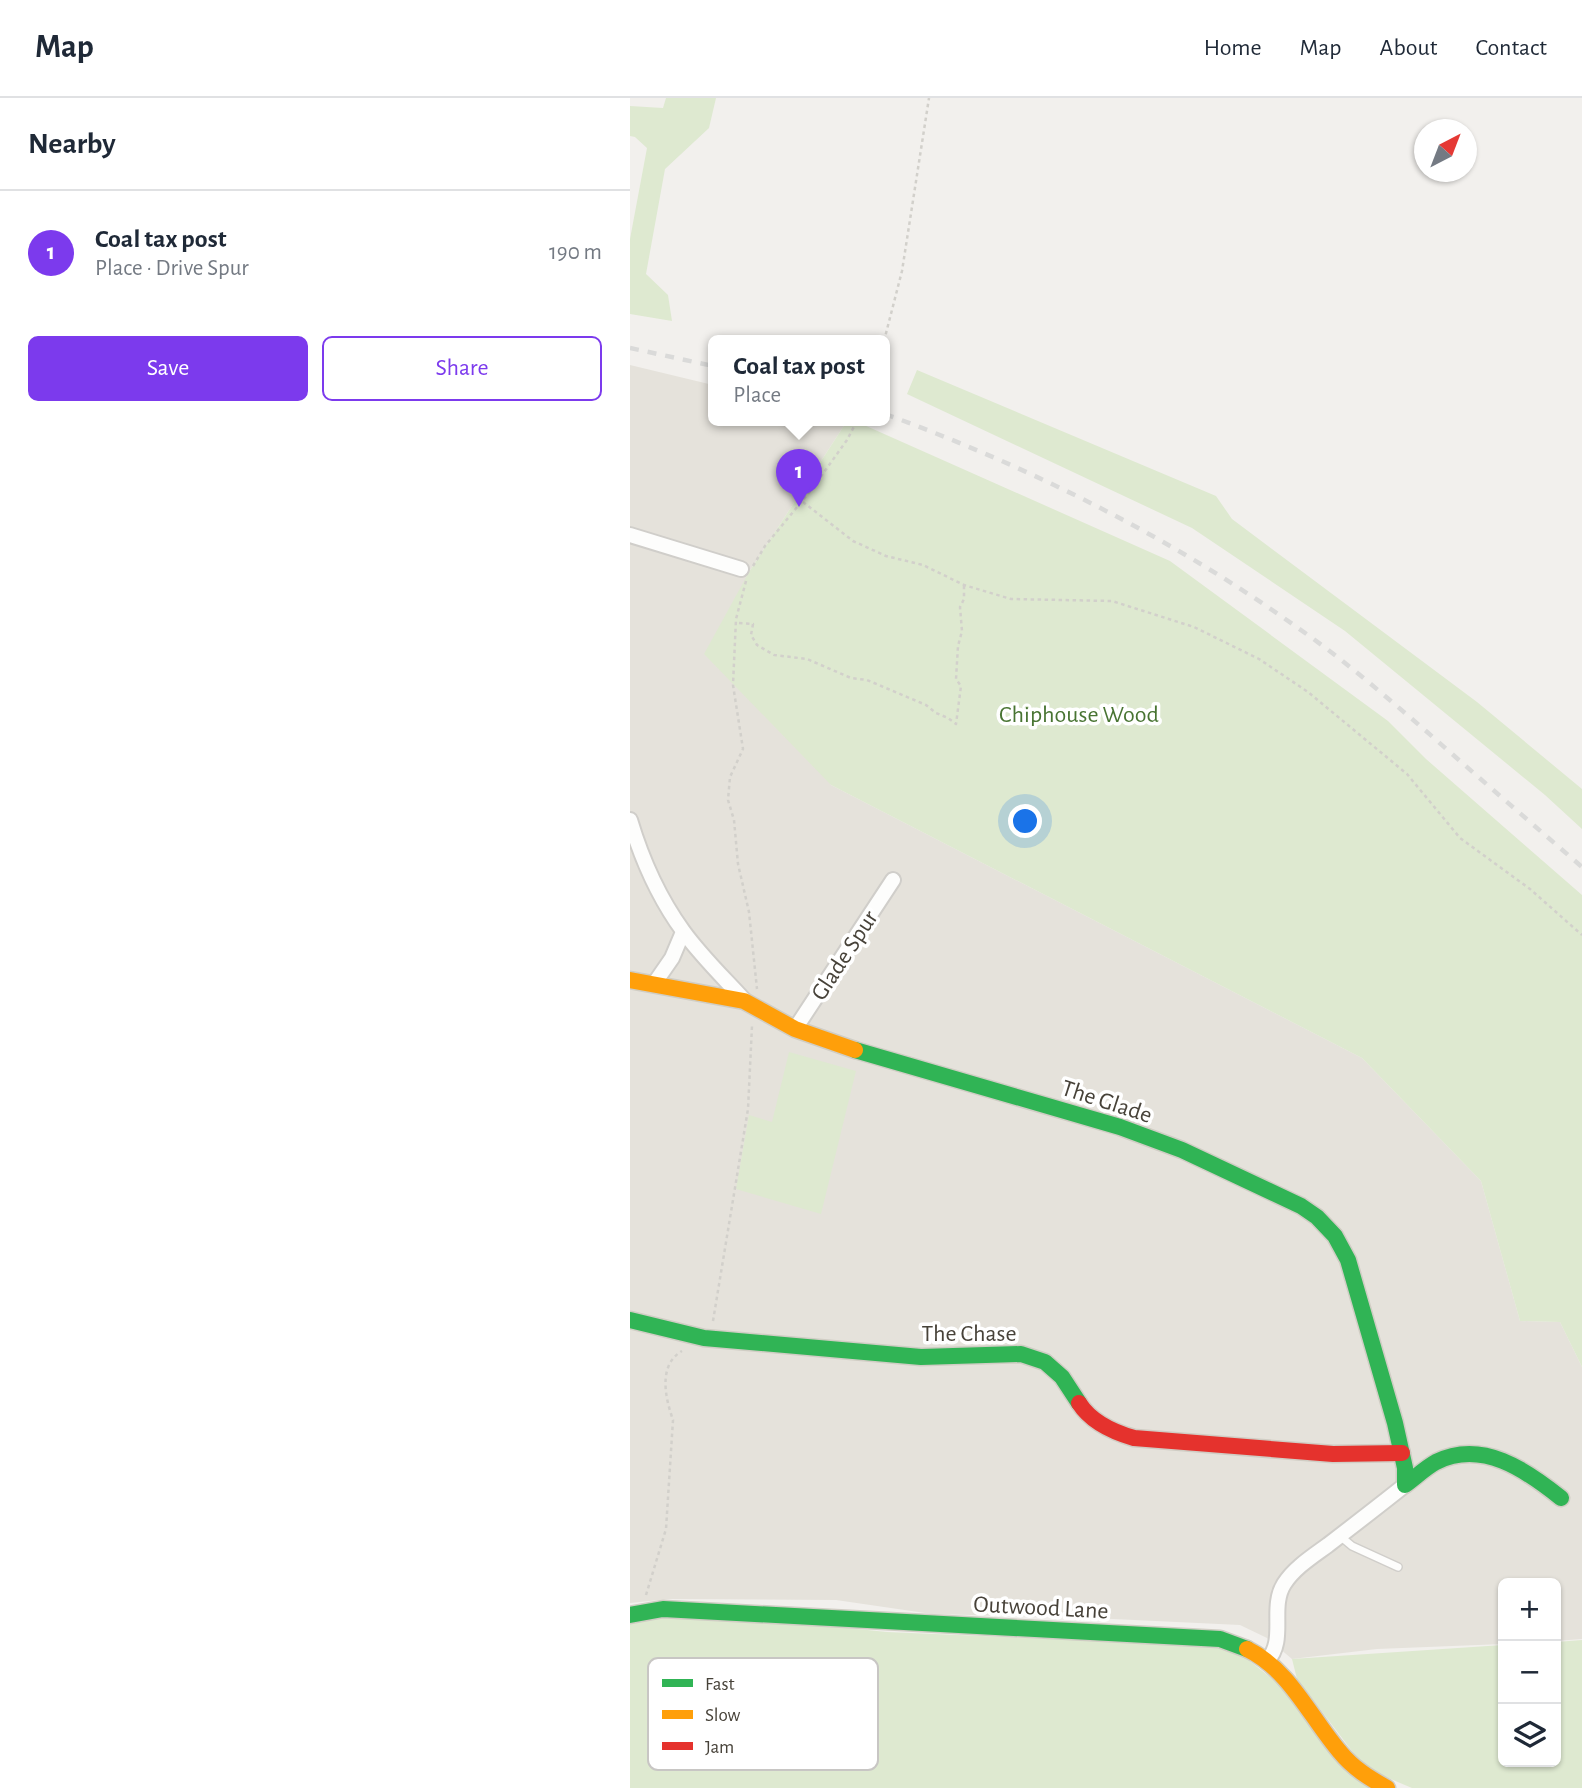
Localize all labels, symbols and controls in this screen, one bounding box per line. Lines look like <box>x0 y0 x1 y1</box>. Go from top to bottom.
text: Map <box>35 31 94 64</box>
text: Home <box>1204 36 1262 60</box>
text: Map <box>1300 36 1342 60</box>
text: About <box>1380 36 1437 60</box>
text: Contact <box>1475 36 1547 60</box>
north arrow <box>1414 119 1477 182</box>
text: Nearby <box>28 129 116 159</box>
text: Coal tax post <box>95 226 226 252</box>
text: 1 <box>47 241 55 264</box>
text: 190 m <box>549 241 602 264</box>
text: Place · Drive Spur <box>95 257 249 280</box>
popup <box>708 335 890 426</box>
button: Save <box>28 336 308 401</box>
button: Share <box>322 336 602 401</box>
text: Coal tax post <box>733 353 865 379</box>
text: Place <box>733 384 781 407</box>
pin: 1 <box>776 449 822 507</box>
park label: Chiphouse Wood <box>999 703 1159 727</box>
your location <box>1008 804 1042 838</box>
street label: Glade Spur <box>807 906 883 1005</box>
street label: The Glade <box>1058 1076 1155 1128</box>
street label: The Chase <box>921 1322 1017 1346</box>
map controls <box>1498 1578 1561 1767</box>
button: + <box>1498 1578 1561 1641</box>
street label: Outwood Lane <box>973 1592 1109 1624</box>
button: − <box>1498 1641 1561 1704</box>
legend <box>648 1658 878 1770</box>
text: Fast <box>705 1675 735 1694</box>
button: layers <box>1498 1704 1561 1767</box>
text: Slow <box>705 1706 741 1725</box>
text: Jam <box>705 1738 734 1757</box>

